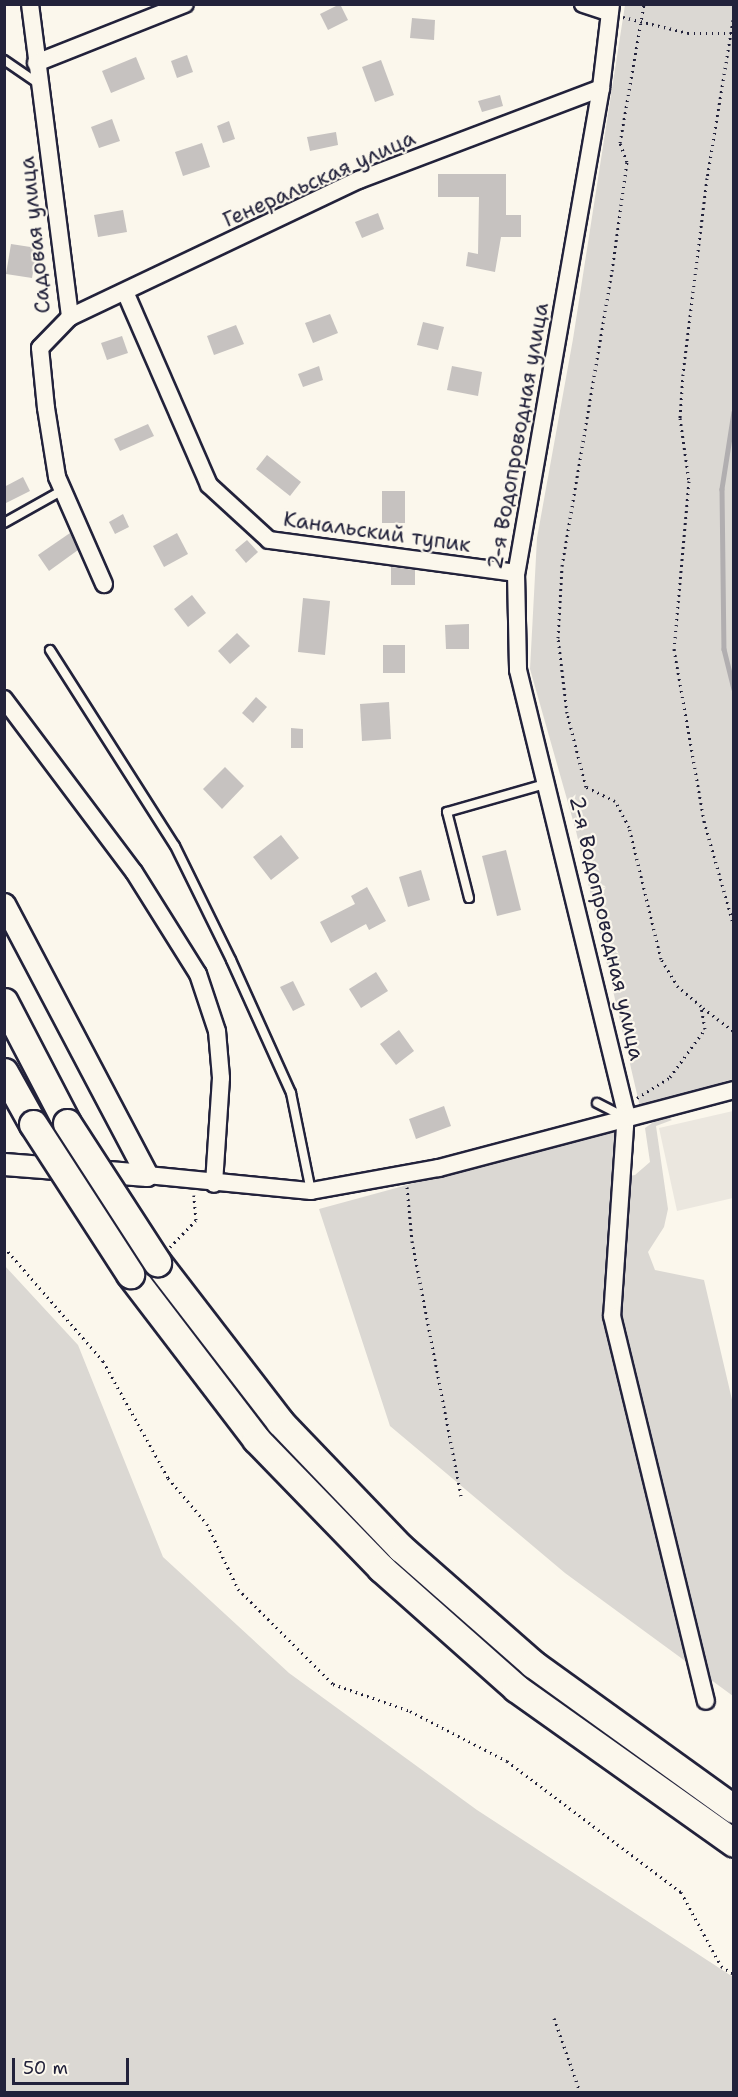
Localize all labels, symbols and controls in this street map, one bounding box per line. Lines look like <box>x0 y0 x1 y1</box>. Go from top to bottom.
street label: Генеральская улица <box>219 125 419 233</box>
street label: Садовая улица <box>14 155 56 315</box>
street label: 2-я Водопроводная улица <box>482 301 554 571</box>
street label: Канальский тупик <box>282 506 472 558</box>
street label: 2-я Водопроводная улица <box>564 793 650 1063</box>
scale bar <box>15 2046 132 2084</box>
text: 50 m <box>23 2056 68 2080</box>

